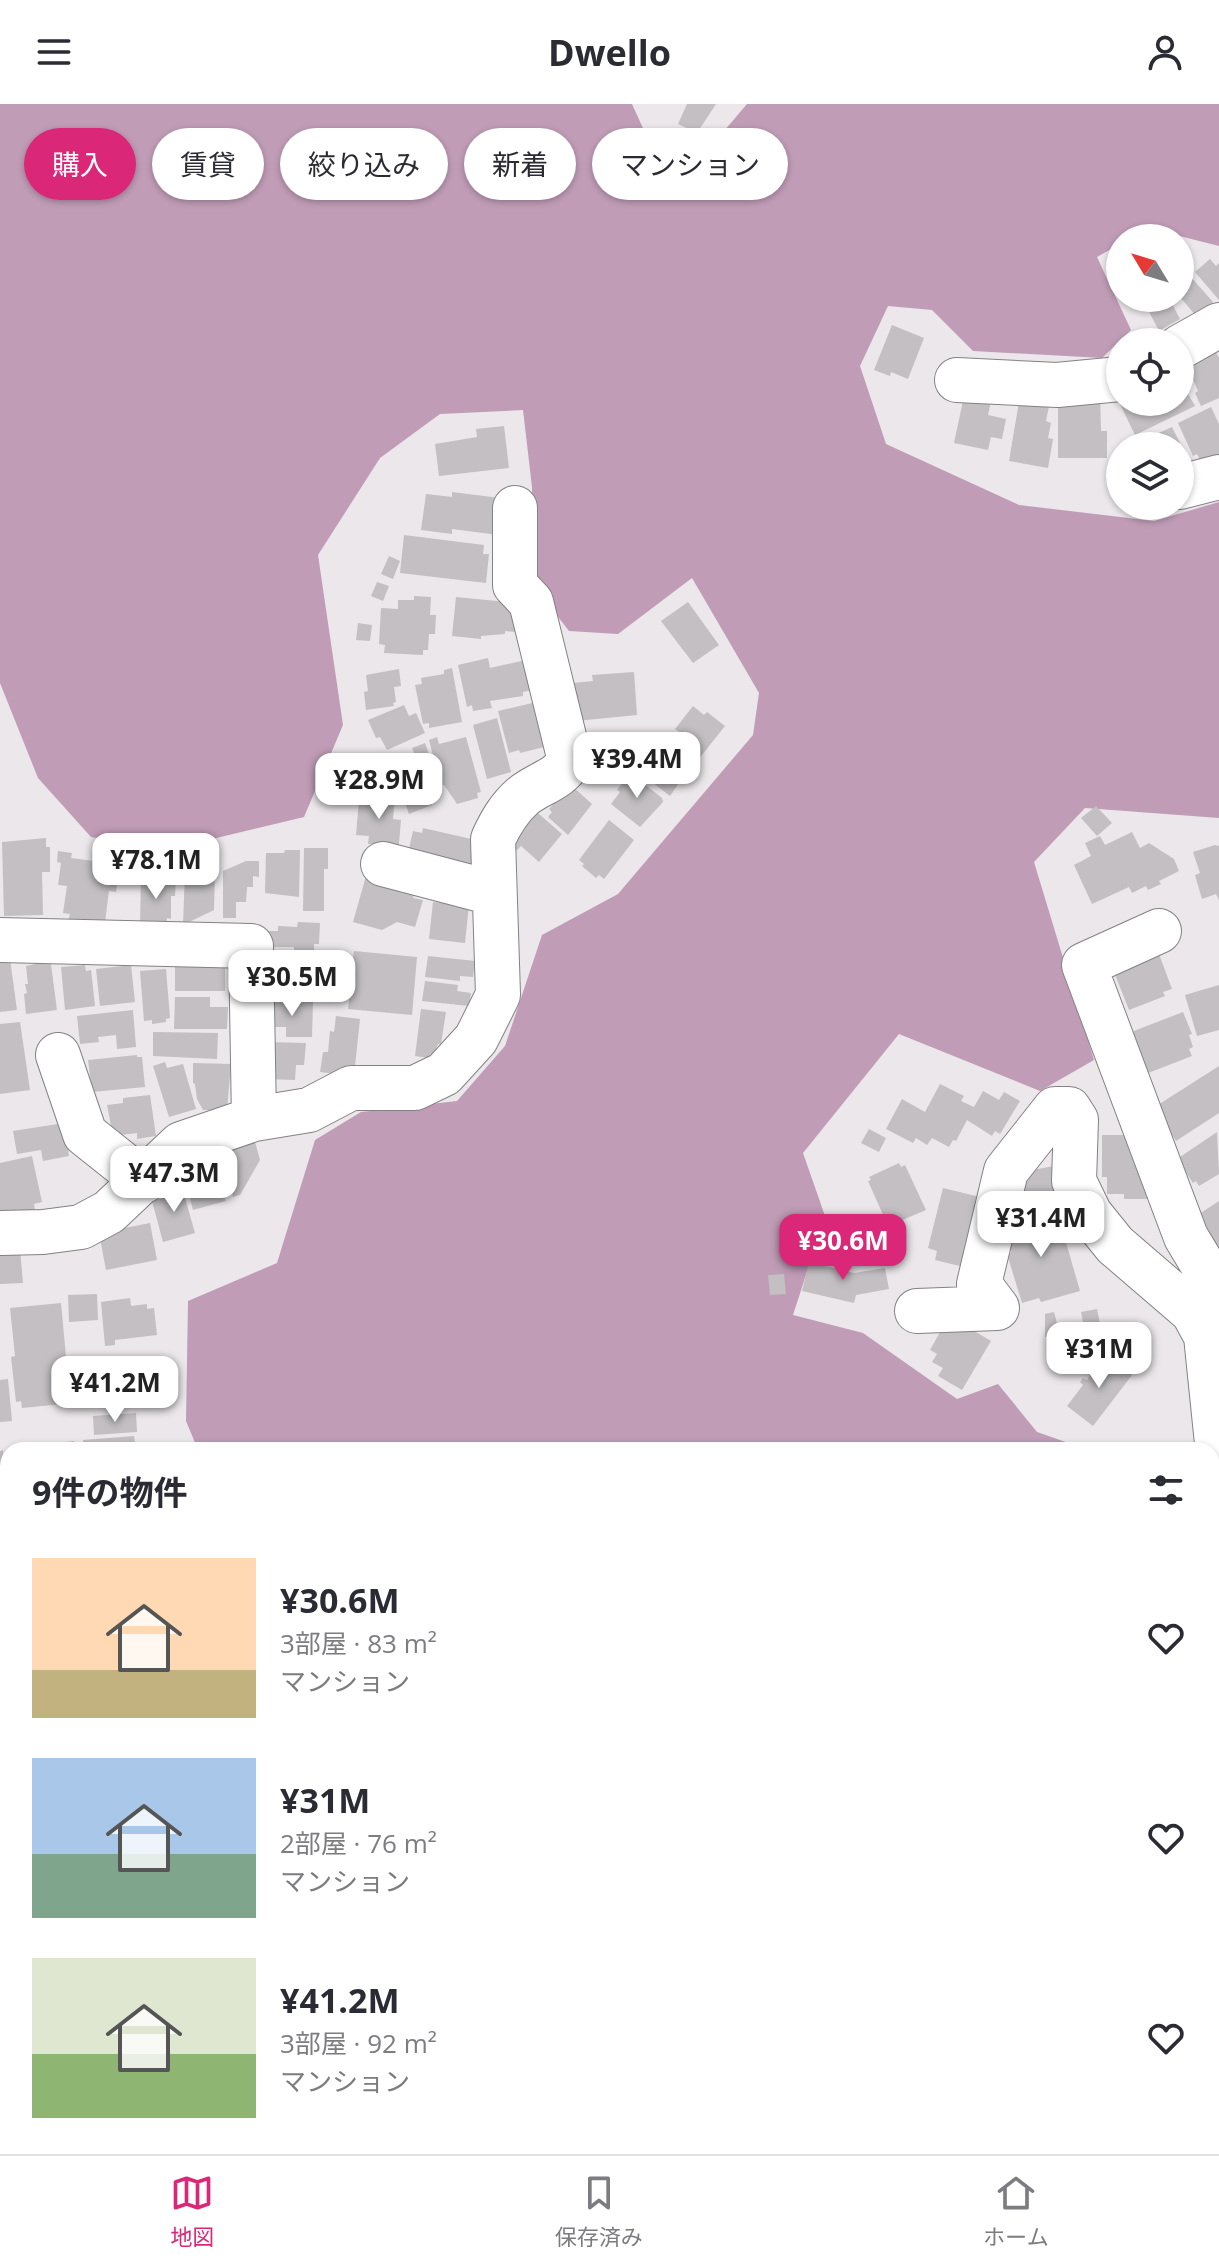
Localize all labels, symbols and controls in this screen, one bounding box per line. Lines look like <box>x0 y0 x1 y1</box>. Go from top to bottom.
text: Dwello <box>548 28 671 77</box>
icon: menu <box>32 30 76 74</box>
icon: person <box>1143 30 1187 74</box>
chip: 購入 <box>24 128 136 200</box>
chip: 賃貸 <box>152 128 264 200</box>
chip: 絞り込み <box>280 128 448 200</box>
chip: 新着 <box>464 128 576 200</box>
chip: マンション <box>592 128 788 200</box>
north arrow <box>1106 224 1194 312</box>
map controls <box>1106 224 1194 520</box>
button: locate <box>1106 328 1194 416</box>
button: layers <box>1106 432 1194 520</box>
pin: ¥39.4M <box>572 732 702 800</box>
text: ¥39.4M <box>591 740 683 776</box>
pin: ¥28.9M <box>314 753 444 821</box>
text: ¥28.9M <box>333 761 425 797</box>
pin: ¥78.1M <box>91 833 221 901</box>
text: ¥78.1M <box>110 841 202 877</box>
pin: ¥30.5M <box>227 950 357 1018</box>
text: ¥30.5M <box>246 958 338 994</box>
pin: ¥47.3M <box>109 1146 239 1214</box>
text: ¥47.3M <box>128 1154 220 1190</box>
pin: ¥31.4M <box>976 1191 1106 1259</box>
text: ¥31.4M <box>995 1199 1087 1235</box>
pin: ¥30.6M <box>778 1214 908 1282</box>
text: ¥30.6M <box>797 1222 889 1258</box>
pin: ¥31M <box>1052 1322 1146 1390</box>
text: ¥31M <box>1064 1330 1134 1366</box>
pin: ¥41.2M <box>50 1356 180 1424</box>
text: ¥41.2M <box>69 1364 161 1400</box>
icon: filters <box>1144 1468 1188 1512</box>
text: 9件の物件 <box>32 1469 187 1515</box>
text: ¥30.6M <box>280 1577 400 1623</box>
icon: home <box>96 1590 192 1686</box>
icon: heart <box>1144 1616 1188 1660</box>
text: 3部屋 · 83 m² <box>280 1625 437 1661</box>
text: マンション <box>280 1663 410 1699</box>
text: ¥31M <box>280 1777 370 1823</box>
icon: home <box>96 1790 192 1886</box>
icon: heart <box>1144 1816 1188 1860</box>
text: 2部屋 · 76 m² <box>280 1825 437 1861</box>
text: マンション <box>280 1863 410 1899</box>
text: ¥41.2M <box>280 1977 400 2023</box>
icon: home <box>96 1990 192 2086</box>
icon: heart <box>1144 2016 1188 2060</box>
text: 3部屋 · 92 m² <box>280 2025 437 2061</box>
text: マンション <box>280 2063 410 2099</box>
tab: 地図 <box>170 2171 214 2251</box>
tab: 保存済み <box>555 2171 643 2251</box>
tab: ホーム <box>983 2171 1049 2251</box>

